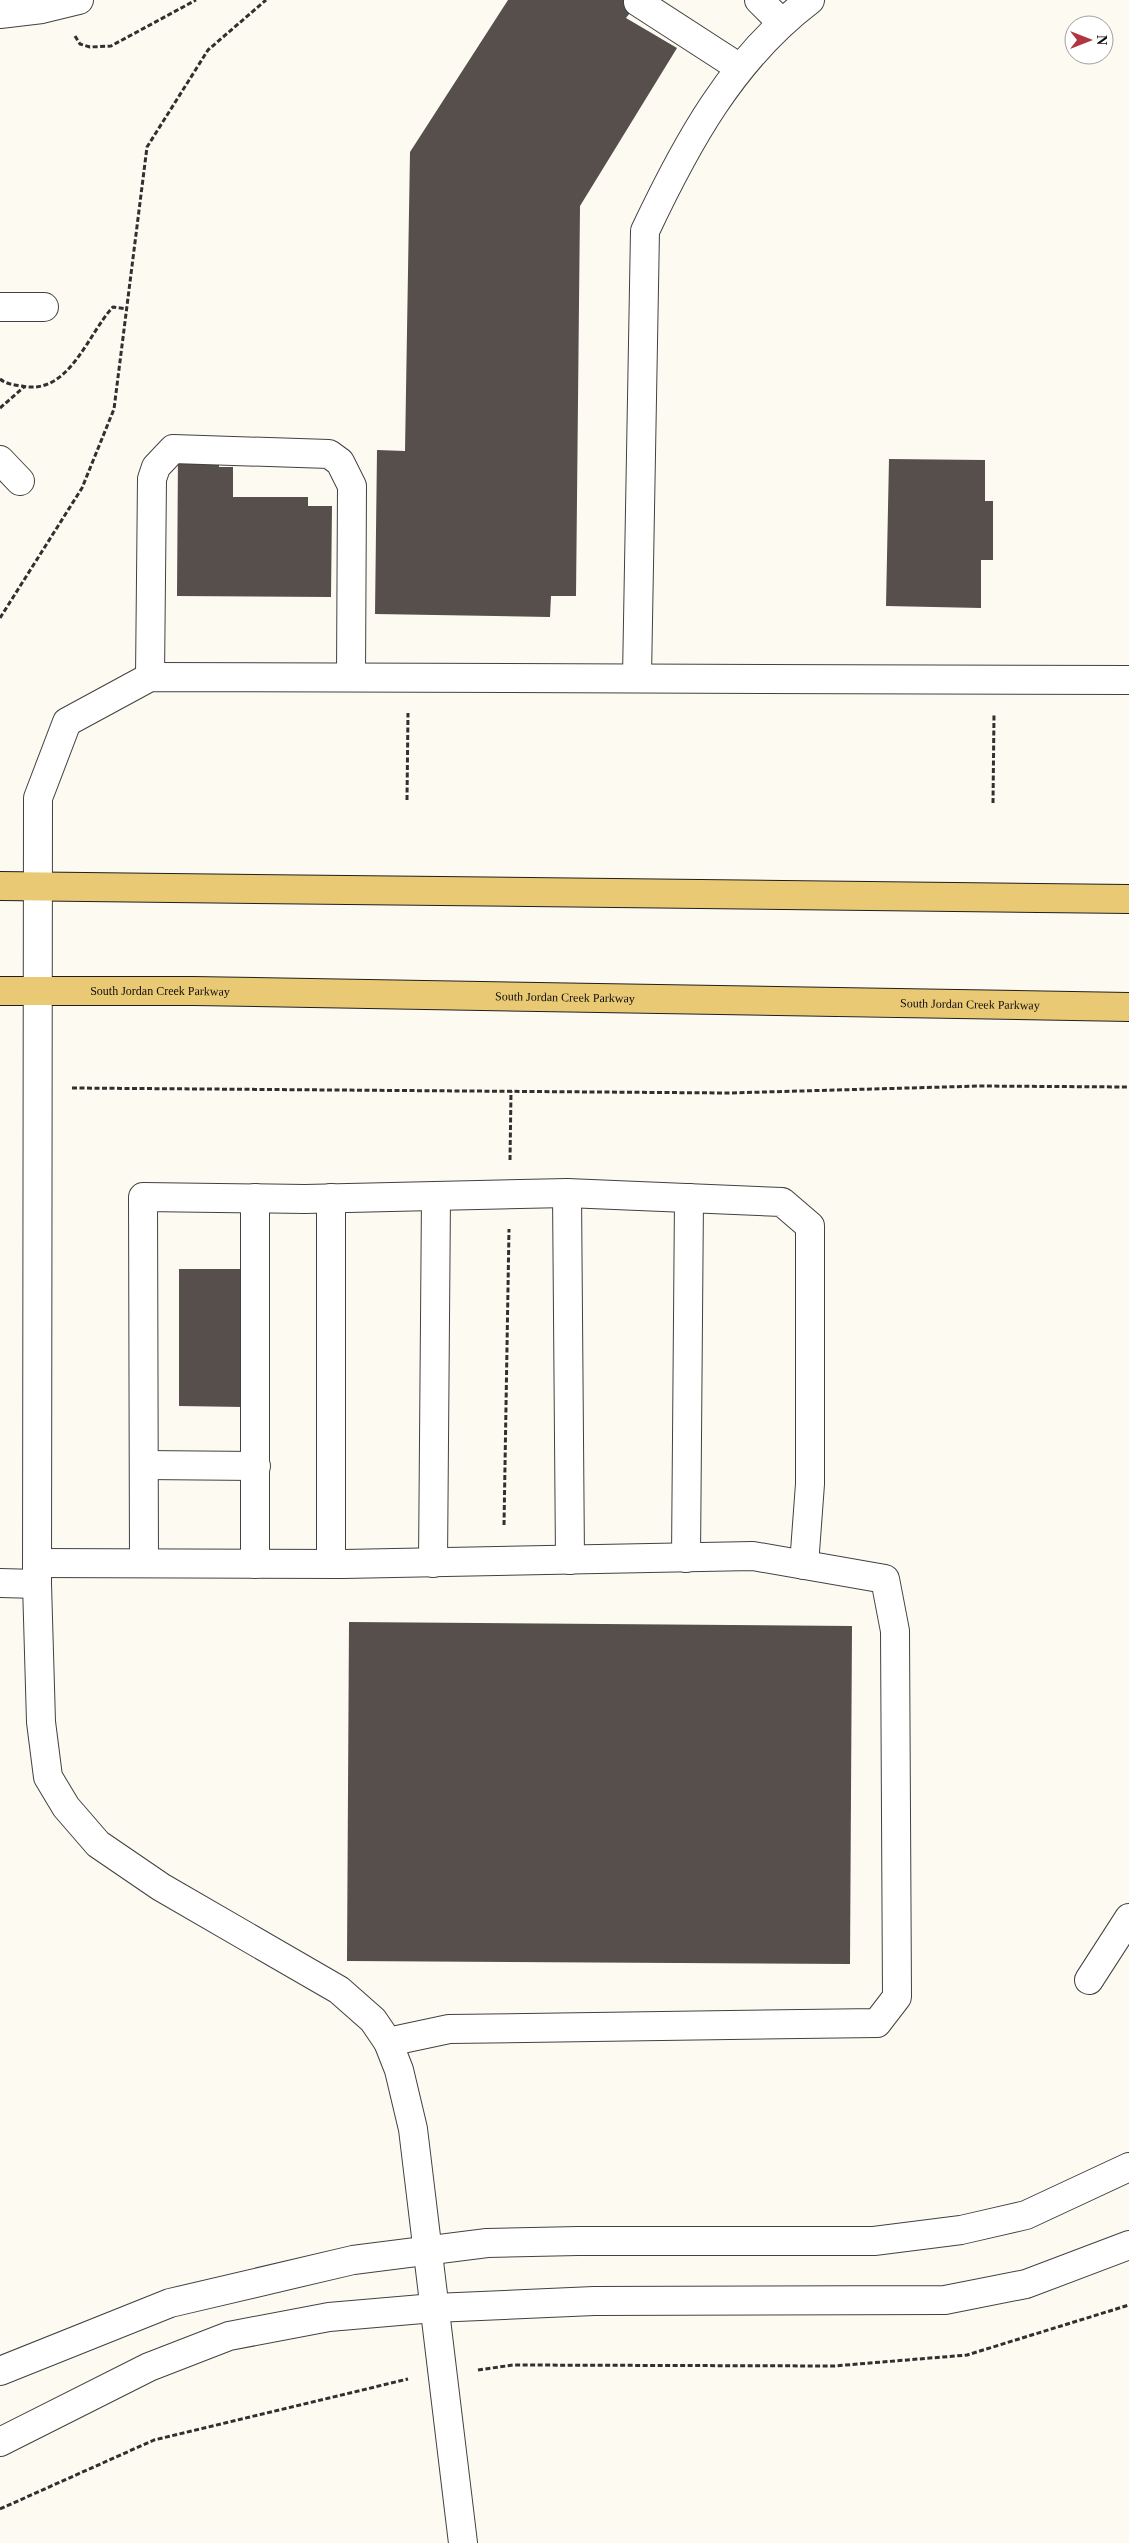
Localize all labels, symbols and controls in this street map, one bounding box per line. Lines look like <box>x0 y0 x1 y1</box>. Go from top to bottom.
north arrow <box>1064 15 1114 65</box>
text: N <box>1094 35 1109 45</box>
street label: South Jordan Creek Parkway <box>90 984 230 999</box>
street label: South Jordan Creek Parkway <box>495 989 635 1006</box>
street label: South Jordan Creek Parkway <box>900 996 1040 1012</box>

